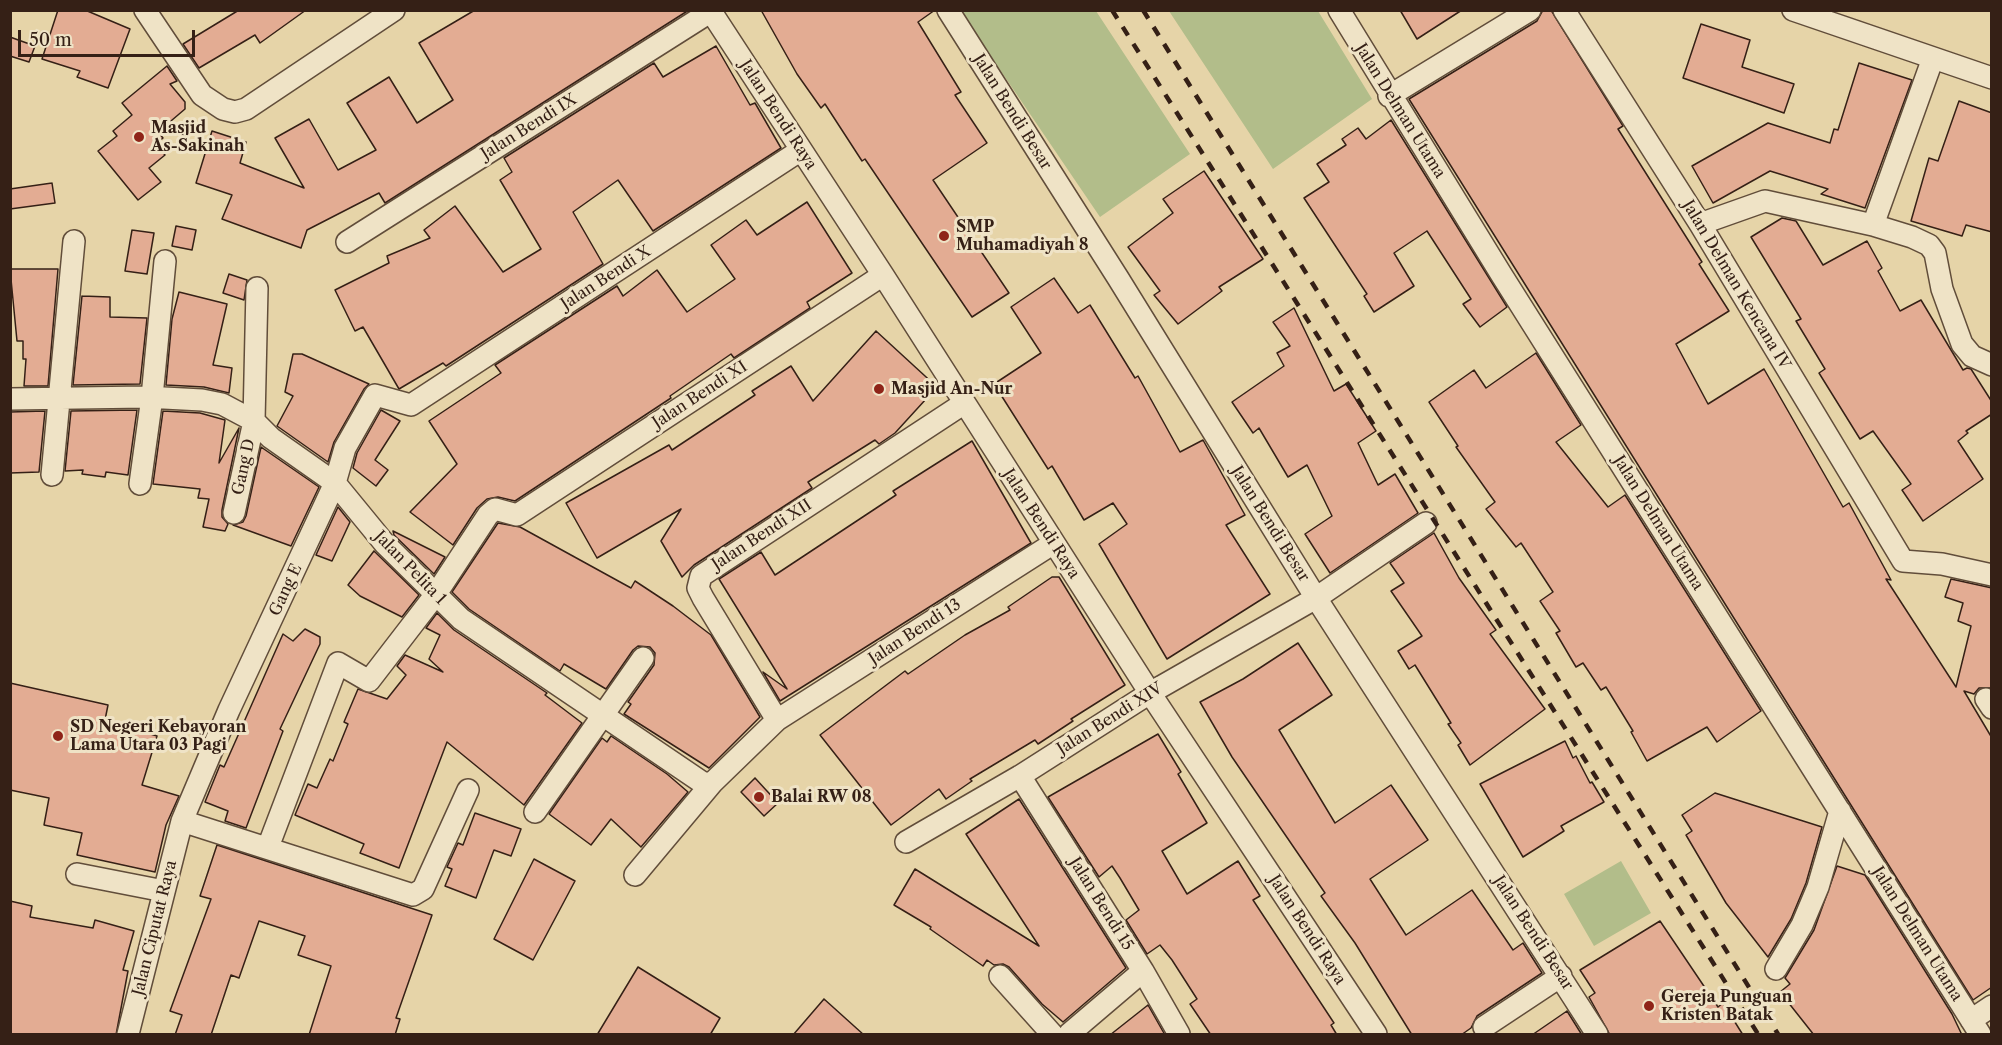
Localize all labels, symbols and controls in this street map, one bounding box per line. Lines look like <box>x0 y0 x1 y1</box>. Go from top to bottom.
scale bar <box>21 18 198 56</box>
text: 50 m <box>29 29 72 51</box>
street label: Jalan Delman Utama <box>1351 40 1449 182</box>
street label: Jalan Bendi Besar <box>969 51 1055 173</box>
street label: Jalan Bendi Raya <box>735 56 821 174</box>
street label: Jalan Bendi IX <box>478 90 580 164</box>
place label: Masjid As-Sakinah <box>151 118 245 156</box>
marker: Masjid As-Sakinah <box>132 130 146 144</box>
street label: Jalan Delman Kencana IV <box>1678 197 1794 373</box>
place label: SMP Muhamadiyah 8 <box>956 217 1089 255</box>
marker: SMP Muhamadiyah 8 <box>937 229 951 243</box>
street label: Jalan Bendi X <box>558 242 654 314</box>
street label: Jalan Bendi XI <box>649 357 751 433</box>
place label: Masjid An-Nur <box>891 379 1012 399</box>
marker: Masjid An-Nur <box>872 382 886 396</box>
street label: Gang D <box>229 437 259 497</box>
street label: Jalan Delman Utama <box>1609 452 1707 594</box>
street label: Jalan Bendi Besar <box>1227 463 1313 585</box>
street label: Jalan Bendi Raya <box>998 465 1084 583</box>
street label: Jalan Bendi XII <box>709 496 815 574</box>
street label: Jalan Pelita 1 <box>370 527 450 609</box>
street label: Gang E <box>266 561 306 619</box>
street label: Jalan Bendi 13 <box>865 595 965 669</box>
street label: Jalan Bendi XIV <box>1054 679 1166 759</box>
place label: SD Negeri Kebayoran Lama Utara 03 Pagi <box>70 717 246 755</box>
marker: SD Negeri Kebayoran Lama Utara 03 Pagi <box>51 729 65 743</box>
place label: Balai RW 08 <box>771 787 872 807</box>
marker: Balai RW 08 <box>752 790 766 804</box>
street label: Jalan Bendi 15 <box>1065 854 1137 954</box>
street label: Jalan Ciputat Raya <box>129 858 181 998</box>
street label: Jalan Delman Utama <box>1868 863 1966 1005</box>
street label: Jalan Bendi Raya <box>1264 871 1350 989</box>
street label: Jalan Bendi Besar <box>1489 872 1577 994</box>
place label: Gereja Punguan Kristen Batak <box>1661 987 1792 1025</box>
marker: Gereja Punguan Kristen Batak <box>1642 999 1656 1013</box>

